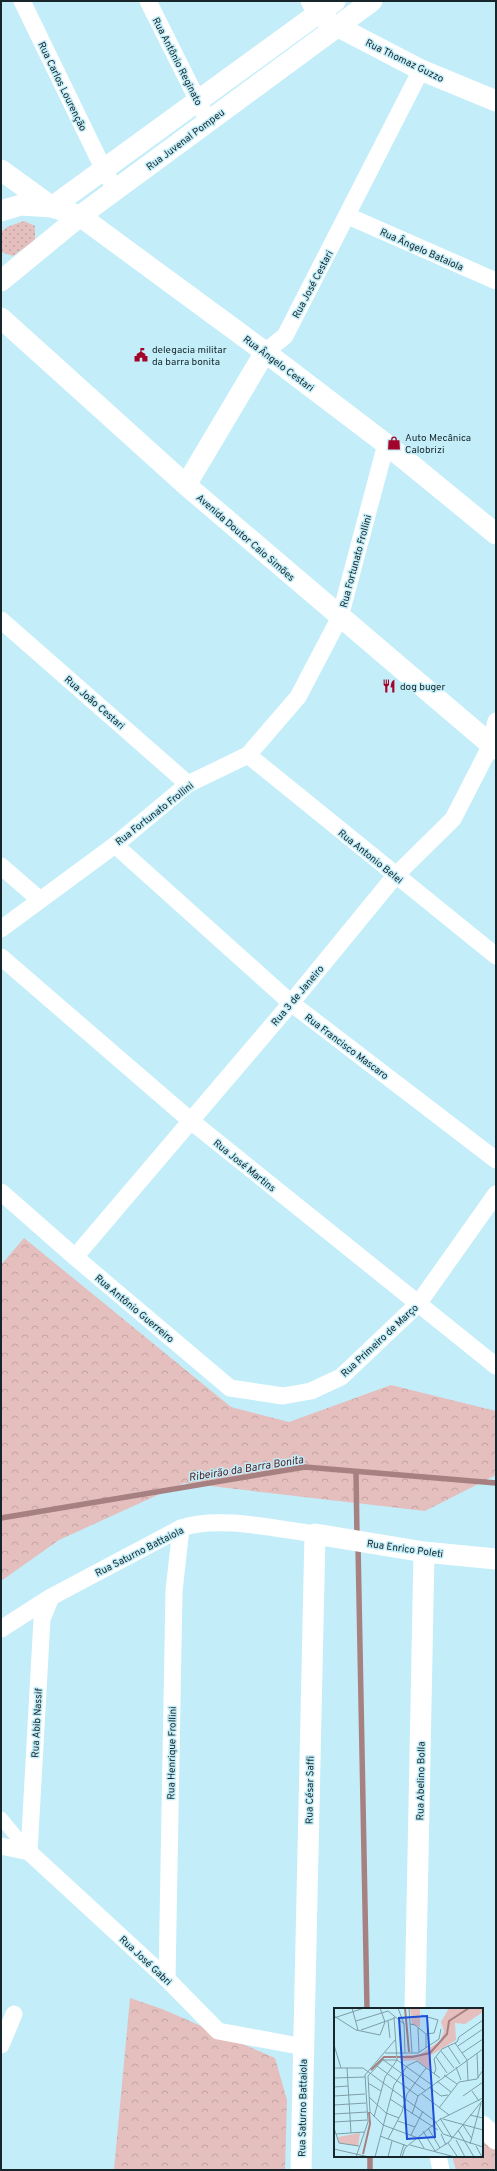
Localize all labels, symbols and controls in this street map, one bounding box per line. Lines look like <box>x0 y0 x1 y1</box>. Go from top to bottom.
street label: Rua Antônio Reginato <box>149 15 205 108</box>
street label: Rua Thomaz Guzzo <box>363 37 446 86</box>
street label: Rua Carlos Lourenção <box>34 40 89 134</box>
street label: Rua Juvenal Pompeu <box>144 106 228 174</box>
street label: Rua Ângelo Bataiola <box>378 226 465 275</box>
street label: Rua José Cestari <box>290 249 337 321</box>
street label: Rua Ângelo Cestari <box>240 333 316 395</box>
place label: delegacia militar da barra bonita <box>152 344 227 369</box>
public building icon: delegacia militar da barra bonita <box>133 347 149 363</box>
place label: Auto Mecânica Calobrizi <box>405 432 471 457</box>
shop icon: Auto Mecânica Calobrizi <box>386 435 402 451</box>
street label: Avenida Doutor Caio Simões <box>193 492 297 585</box>
street label: Rua Fortunato Frollini <box>338 513 375 609</box>
street label: Rua João Cestari <box>61 673 127 733</box>
restaurant icon: dog buger <box>381 678 397 694</box>
place label: dog buger <box>400 681 446 694</box>
street label: Rua Fortunato Frollini <box>113 780 197 849</box>
street label: Rua Antonio Belei <box>335 827 405 887</box>
street label: Rua 3 de Janeiro <box>269 963 328 1029</box>
street label: Rua Francisco Mascaro <box>302 1011 391 1083</box>
street label: Rua José Martins <box>210 1137 278 1196</box>
street label: Rua Antônio Guerreiro <box>92 1272 177 1346</box>
street label: Rua Primeiro de Março <box>339 1301 422 1380</box>
water label: Ribeirão da Barra Bonita <box>188 1453 305 1485</box>
street label: Rua Saturno Battaiola <box>93 1524 186 1580</box>
street label: Rua Enrico Poleti <box>366 1538 444 1561</box>
street label: Rua Abib Nassif <box>29 1687 46 1758</box>
street label: Rua Henrique Frollini <box>165 1706 180 1800</box>
street label: Rua Abelino Bolla <box>414 1741 429 1821</box>
street label: Rua César Saffi <box>303 1756 318 1824</box>
street label: Rua José Gabri <box>116 1933 174 1989</box>
inset map <box>334 2008 483 2157</box>
street label: Rua Saturno Battaiola <box>296 2059 311 2157</box>

